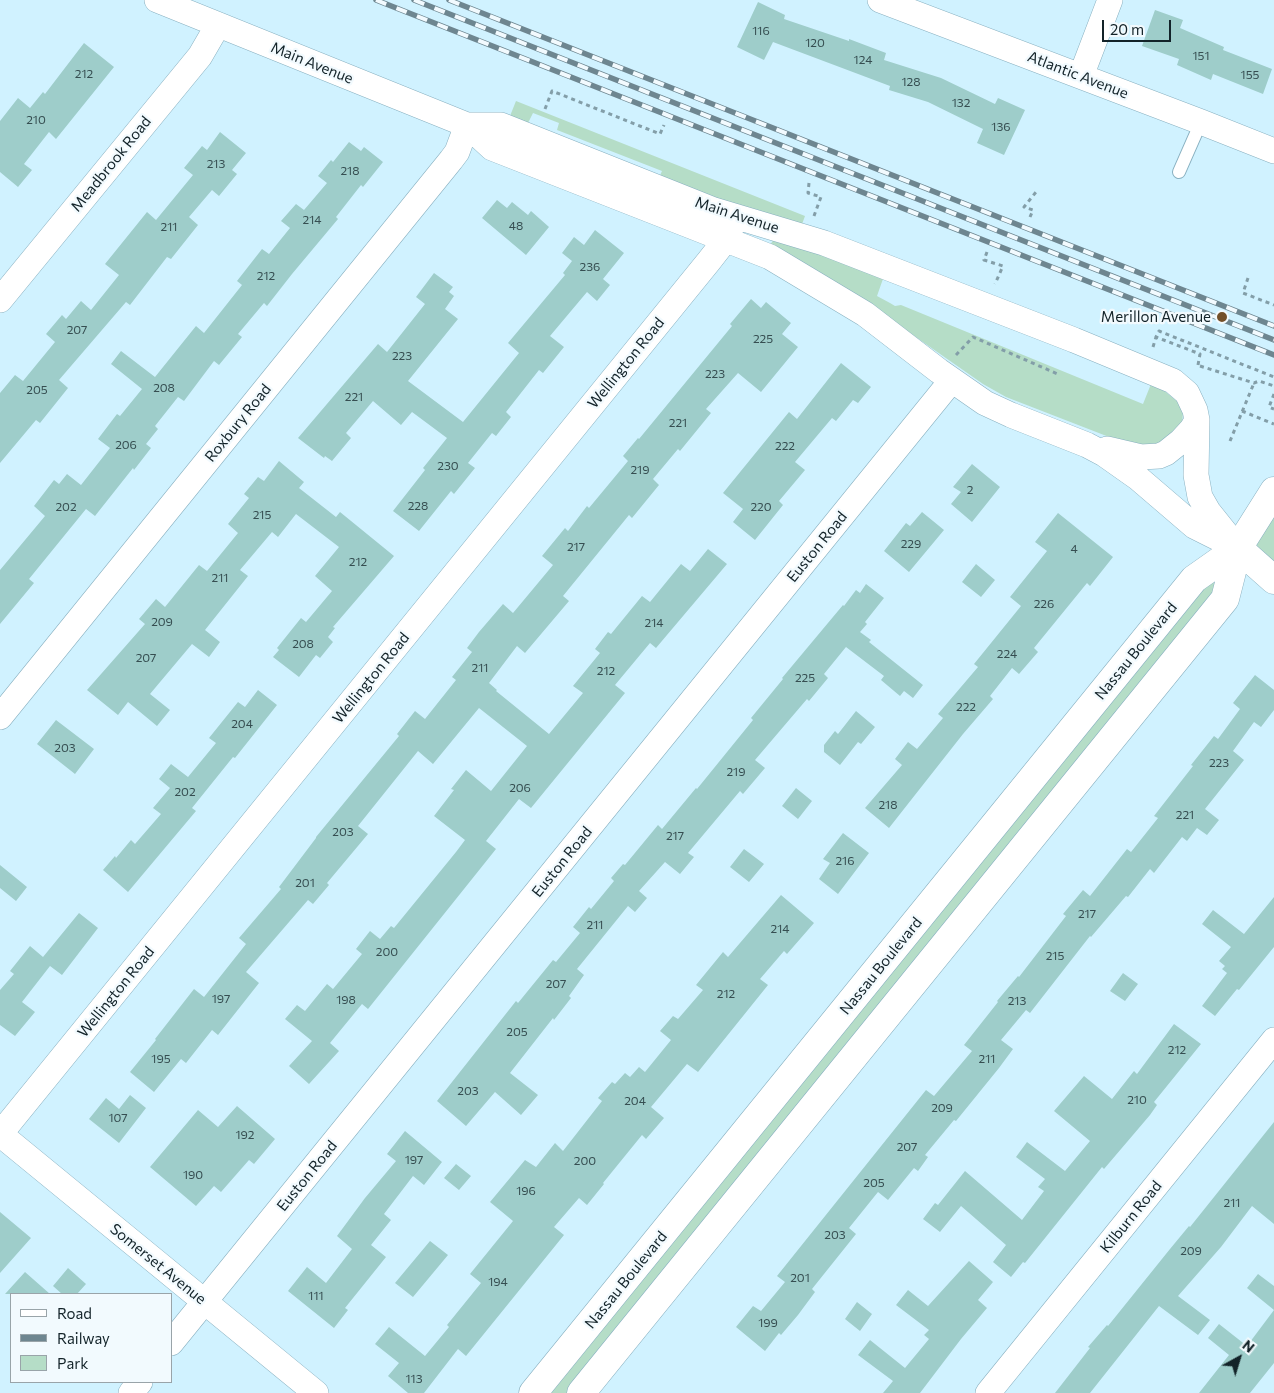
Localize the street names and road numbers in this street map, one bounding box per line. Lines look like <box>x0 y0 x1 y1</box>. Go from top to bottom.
street label: Main Avenue <box>268 38 356 88</box>
street label: Atlantic Avenue <box>1025 48 1131 102</box>
street label: Meadbrook Road <box>67 113 155 215</box>
street label: Main Avenue <box>693 193 781 237</box>
street label: Wellington Road <box>584 314 668 412</box>
street label: Roxbury Road <box>201 380 275 466</box>
street label: Euston Road <box>783 508 851 586</box>
street label: Nassau Boulevard <box>1091 599 1181 703</box>
street label: Wellington Road <box>329 629 413 727</box>
street label: Euston Road <box>528 823 596 901</box>
street label: Nassau Boulevard <box>836 914 926 1018</box>
street label: Wellington Road <box>74 943 158 1041</box>
street label: Euston Road <box>273 1137 341 1215</box>
street label: Kilburn Road <box>1096 1177 1166 1257</box>
street label: Somerset Avenue <box>106 1220 210 1308</box>
street label: Nassau Boulevard <box>581 1228 671 1332</box>

